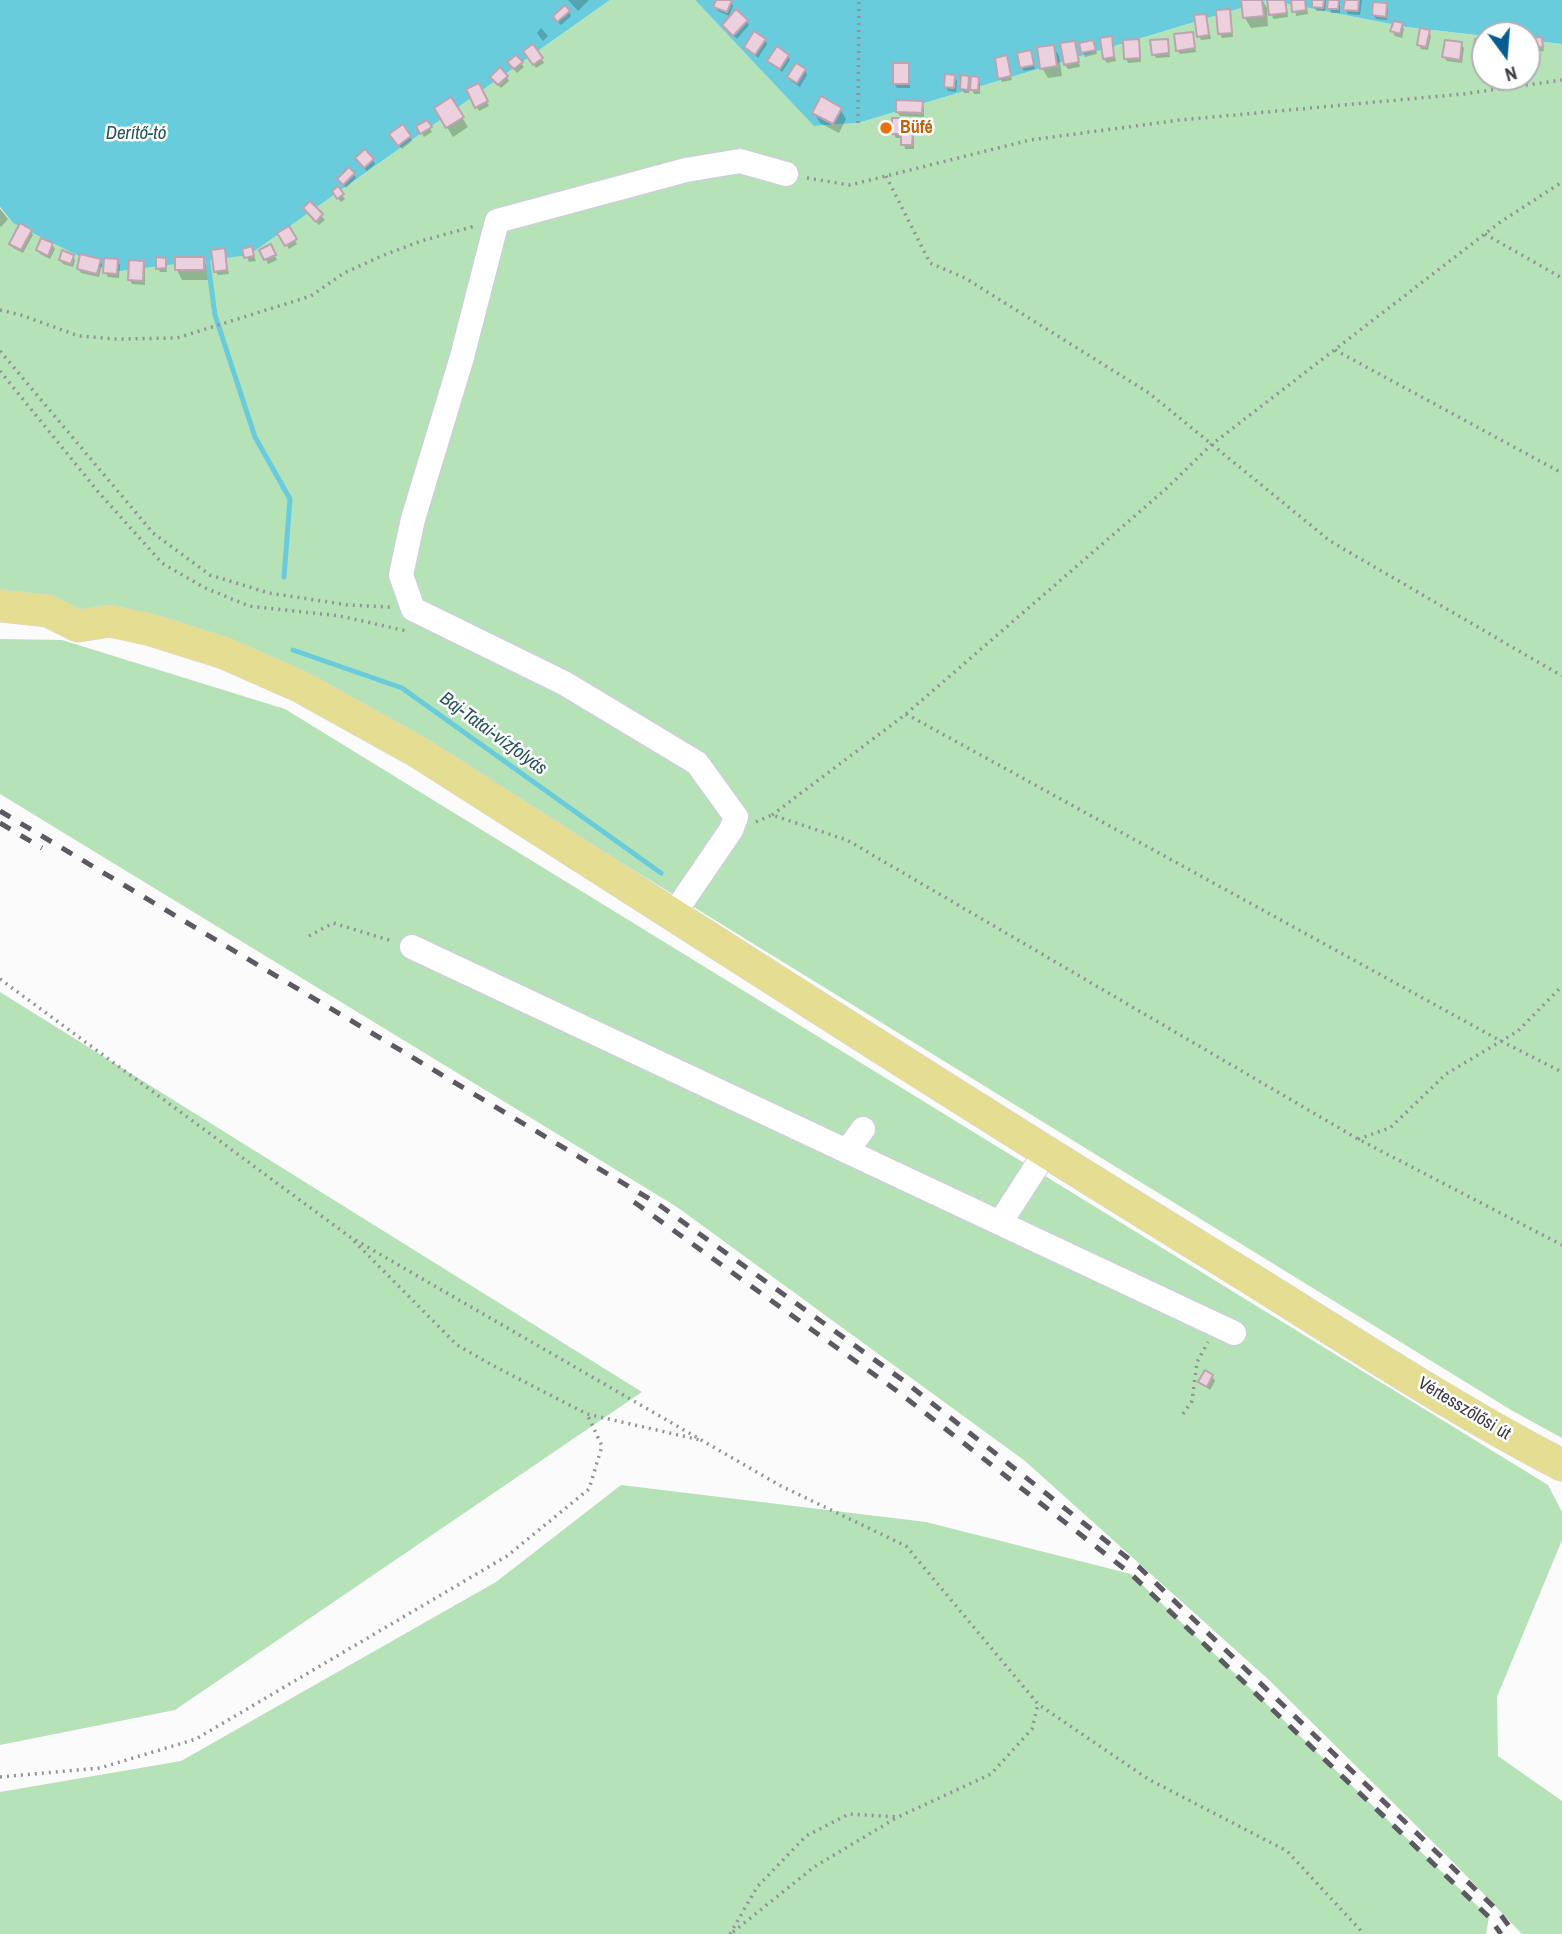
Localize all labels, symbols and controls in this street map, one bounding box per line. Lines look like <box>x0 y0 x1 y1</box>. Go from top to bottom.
north arrow <box>1471 21 1541 91</box>
text: N <box>1502 60 1520 88</box>
place label: Büfé <box>900 117 933 139</box>
marker: Büfé <box>878 120 894 136</box>
water label: Derítő-tó <box>106 123 166 145</box>
water label: Baj-Tatai-vízfolyás <box>435 687 551 781</box>
street label: Vértesszőlősi út <box>1414 1373 1514 1445</box>

